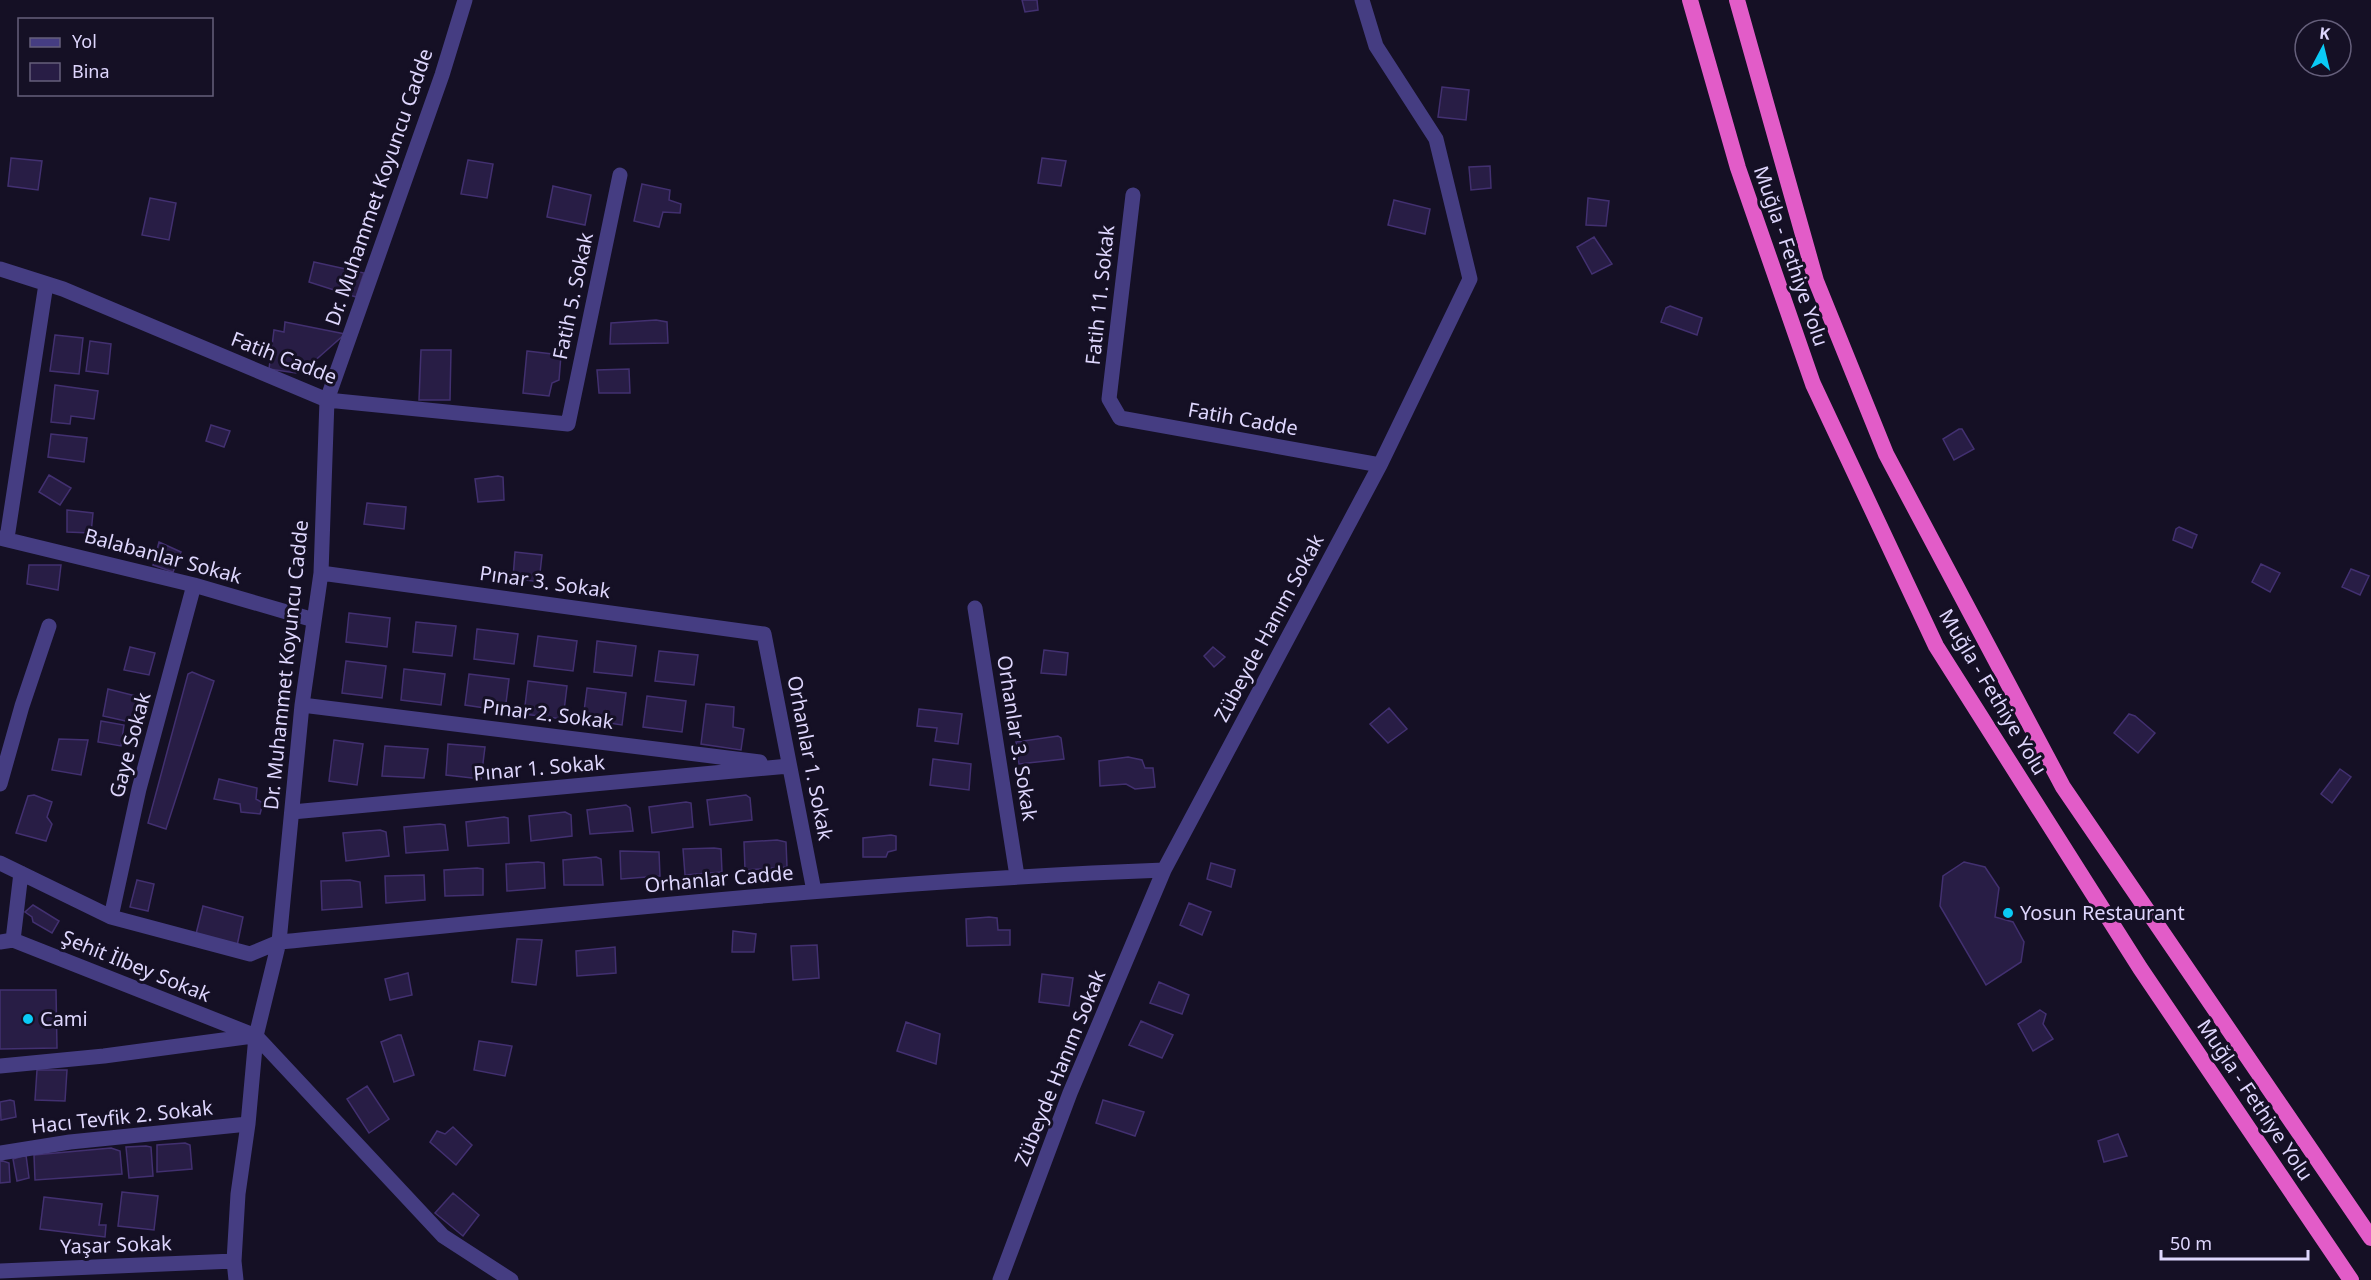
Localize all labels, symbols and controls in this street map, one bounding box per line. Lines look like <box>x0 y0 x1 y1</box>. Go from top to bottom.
legend <box>18 18 213 96</box>
north arrow <box>2293 18 2353 78</box>
text: K <box>2318 22 2332 45</box>
text: Yol <box>72 29 97 53</box>
street label: Dr. Muhammet Koyuncu Cadde <box>318 45 439 329</box>
text: Bina <box>72 59 110 83</box>
street label: Muğla - Fethiye Yolu <box>1748 162 1835 350</box>
street label: Fatih 11. Sokak <box>1079 223 1120 366</box>
street label: Fatih 5. Sokak <box>546 230 599 362</box>
street label: Fatih Cadde <box>227 325 341 390</box>
street label: Fatih Cadde <box>1186 396 1300 441</box>
street label: Dr. Muhammet Koyuncu Cadde <box>257 519 314 811</box>
street label: Balabanlar Sokak <box>81 522 245 590</box>
street label: Zübeyde Hanım Sokak <box>1208 529 1330 726</box>
street label: Pınar 3. Sokak <box>478 559 613 604</box>
street label: Muğla - Fethiye Yolu <box>1933 604 2054 780</box>
street label: Orhanlar 3. Sokak <box>991 653 1044 823</box>
street label: Orhanlar 1. Sokak <box>781 673 840 843</box>
street label: Gaye Sokak <box>102 689 157 801</box>
street label: Pınar 2. Sokak <box>481 692 616 735</box>
street label: Pınar 1. Sokak <box>472 748 606 787</box>
street label: Orhanlar Cadde <box>643 859 795 898</box>
place label: Yosun Restaurant <box>2020 899 2185 926</box>
marker: Yosun Restaurant <box>2001 906 2015 920</box>
street label: Şehit İlbey Sokak <box>58 923 215 1008</box>
street label: Zübeyde Hanım Sokak <box>1008 966 1111 1170</box>
place label: Cami <box>40 1005 88 1032</box>
marker: Cami <box>21 1012 35 1026</box>
street label: Muğla - Fethiye Yolu <box>2191 1014 2319 1186</box>
street label: Hacı Tevfik 2. Sokak <box>30 1094 214 1139</box>
scale bar <box>2161 1223 2308 1261</box>
street label: Yaşar Sokak <box>60 1229 172 1260</box>
text: 50 m <box>2170 1231 2212 1255</box>

